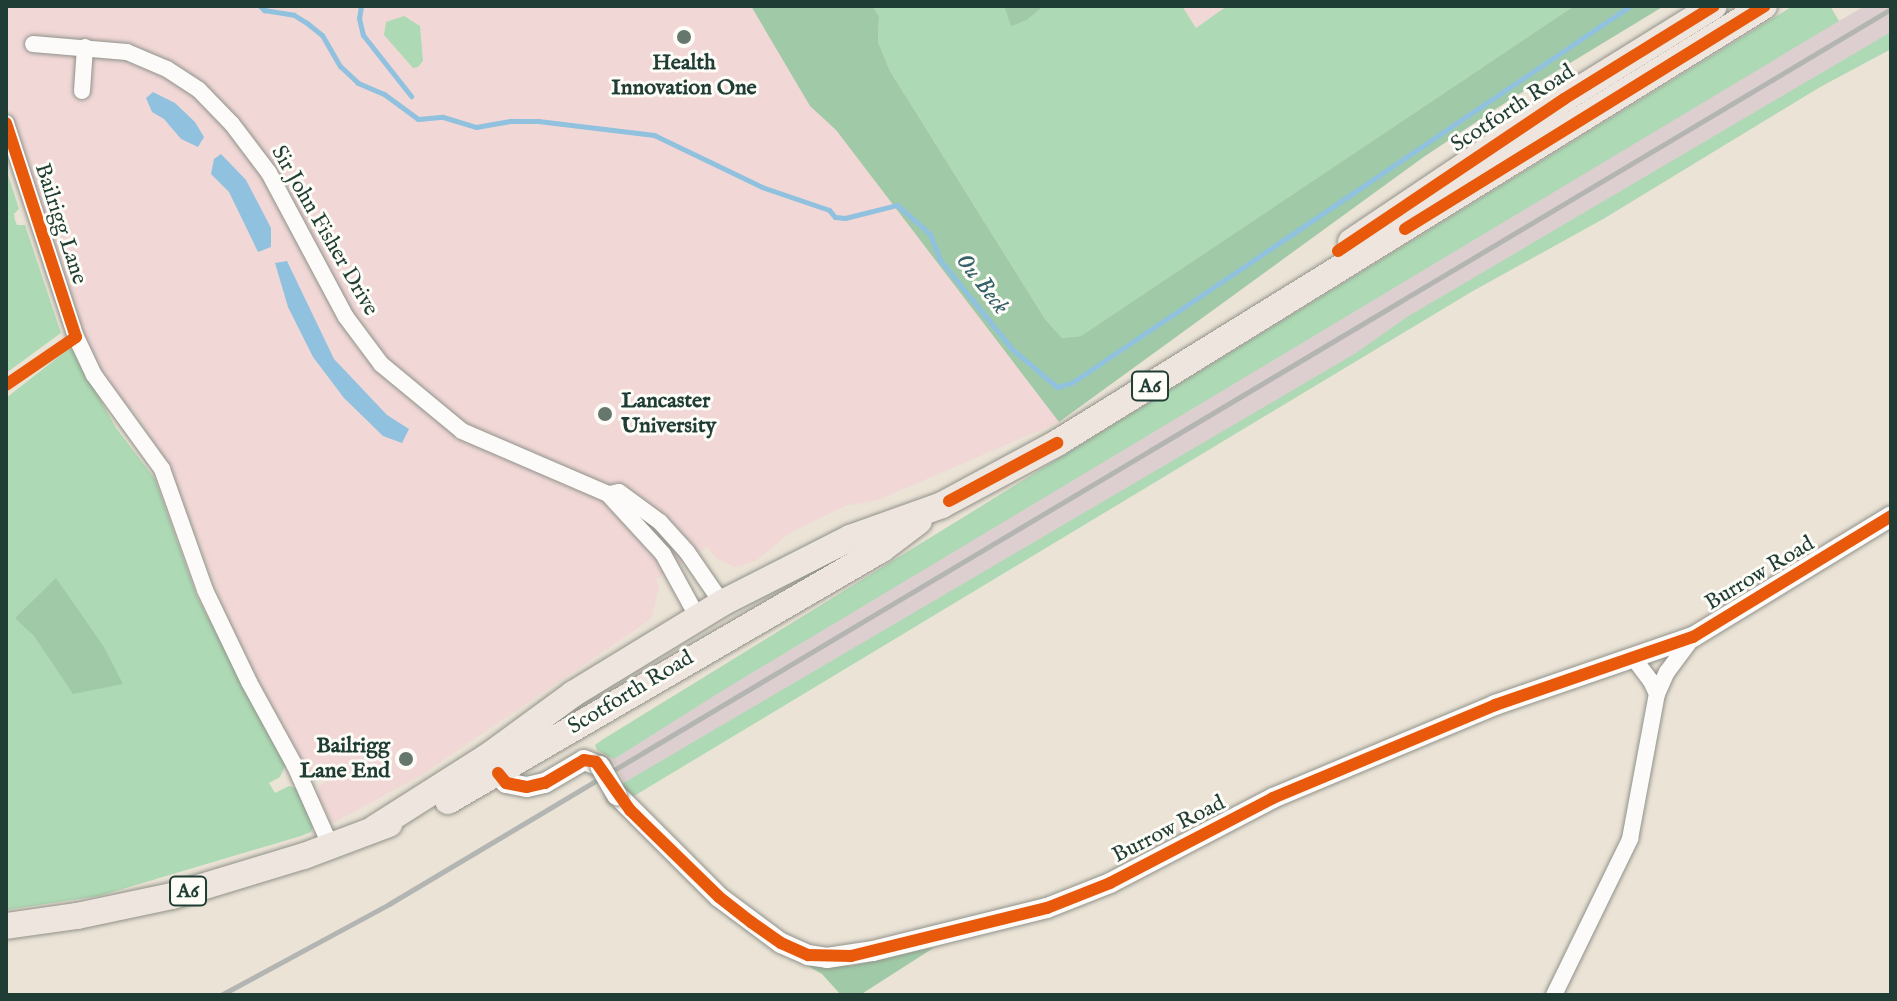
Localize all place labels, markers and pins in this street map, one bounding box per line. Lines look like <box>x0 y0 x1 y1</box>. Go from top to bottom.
marker: Health Innovation One <box>675 28 693 46</box>
place label: Health Innovation One <box>611 50 757 102</box>
place label: Lancaster University <box>621 388 716 440</box>
marker: Lancaster University <box>596 405 614 423</box>
place label: Bailrigg Lane End <box>300 733 390 784</box>
marker: Bailrigg Lane End <box>397 750 415 768</box>

